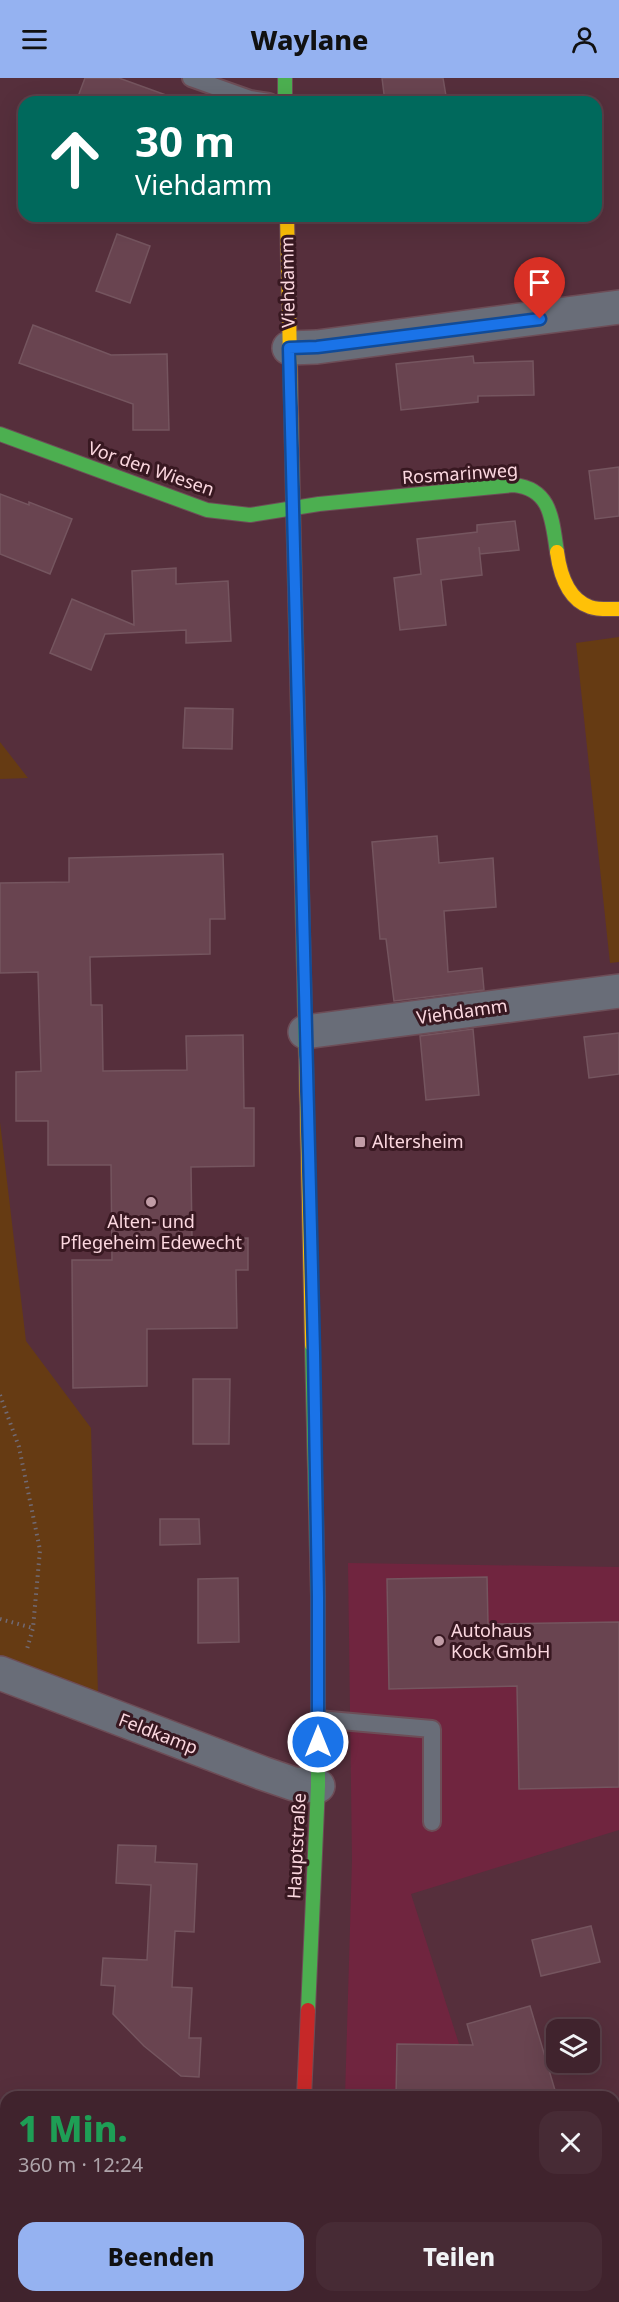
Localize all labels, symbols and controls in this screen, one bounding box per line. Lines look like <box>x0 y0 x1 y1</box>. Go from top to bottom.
text: Waylane <box>251 21 368 58</box>
icon: menu <box>18 23 51 56</box>
icon: person <box>568 23 601 56</box>
text: 30 m <box>135 112 235 169</box>
icon: ahead <box>36 120 114 198</box>
text: Viehdamm <box>135 166 272 203</box>
street label: Viehdamm <box>274 236 300 328</box>
pin <box>514 257 565 319</box>
icon: arrive <box>523 266 556 299</box>
street label: Vor den Wiesen <box>85 435 218 501</box>
street label: Rosmarinweg <box>401 457 519 489</box>
street label: Viehdamm <box>415 993 509 1029</box>
place label: Altersheim <box>372 1129 464 1153</box>
marker: Altersheim <box>353 1135 367 1149</box>
marker: Alten- und Pflegeheim Edewecht <box>144 1195 158 1209</box>
place label: Alten- und Pflegeheim Edewecht <box>60 1209 242 1254</box>
place label: Autohaus Kock GmbH <box>451 1618 550 1663</box>
marker: Autohaus Kock GmbH <box>432 1634 446 1648</box>
street label: Feldkamp <box>115 1707 201 1759</box>
position arrow <box>286 1710 350 1774</box>
street label: Hauptstraße <box>281 1792 311 1899</box>
map controls <box>546 2019 600 2073</box>
button: layers <box>546 2019 600 2073</box>
text: 1 Min. <box>18 2104 128 2153</box>
button: close <box>539 2111 602 2174</box>
text: 360 m · 12:24 <box>18 2151 143 2178</box>
button: Beenden <box>18 2222 304 2291</box>
button: Teilen <box>316 2222 602 2291</box>

